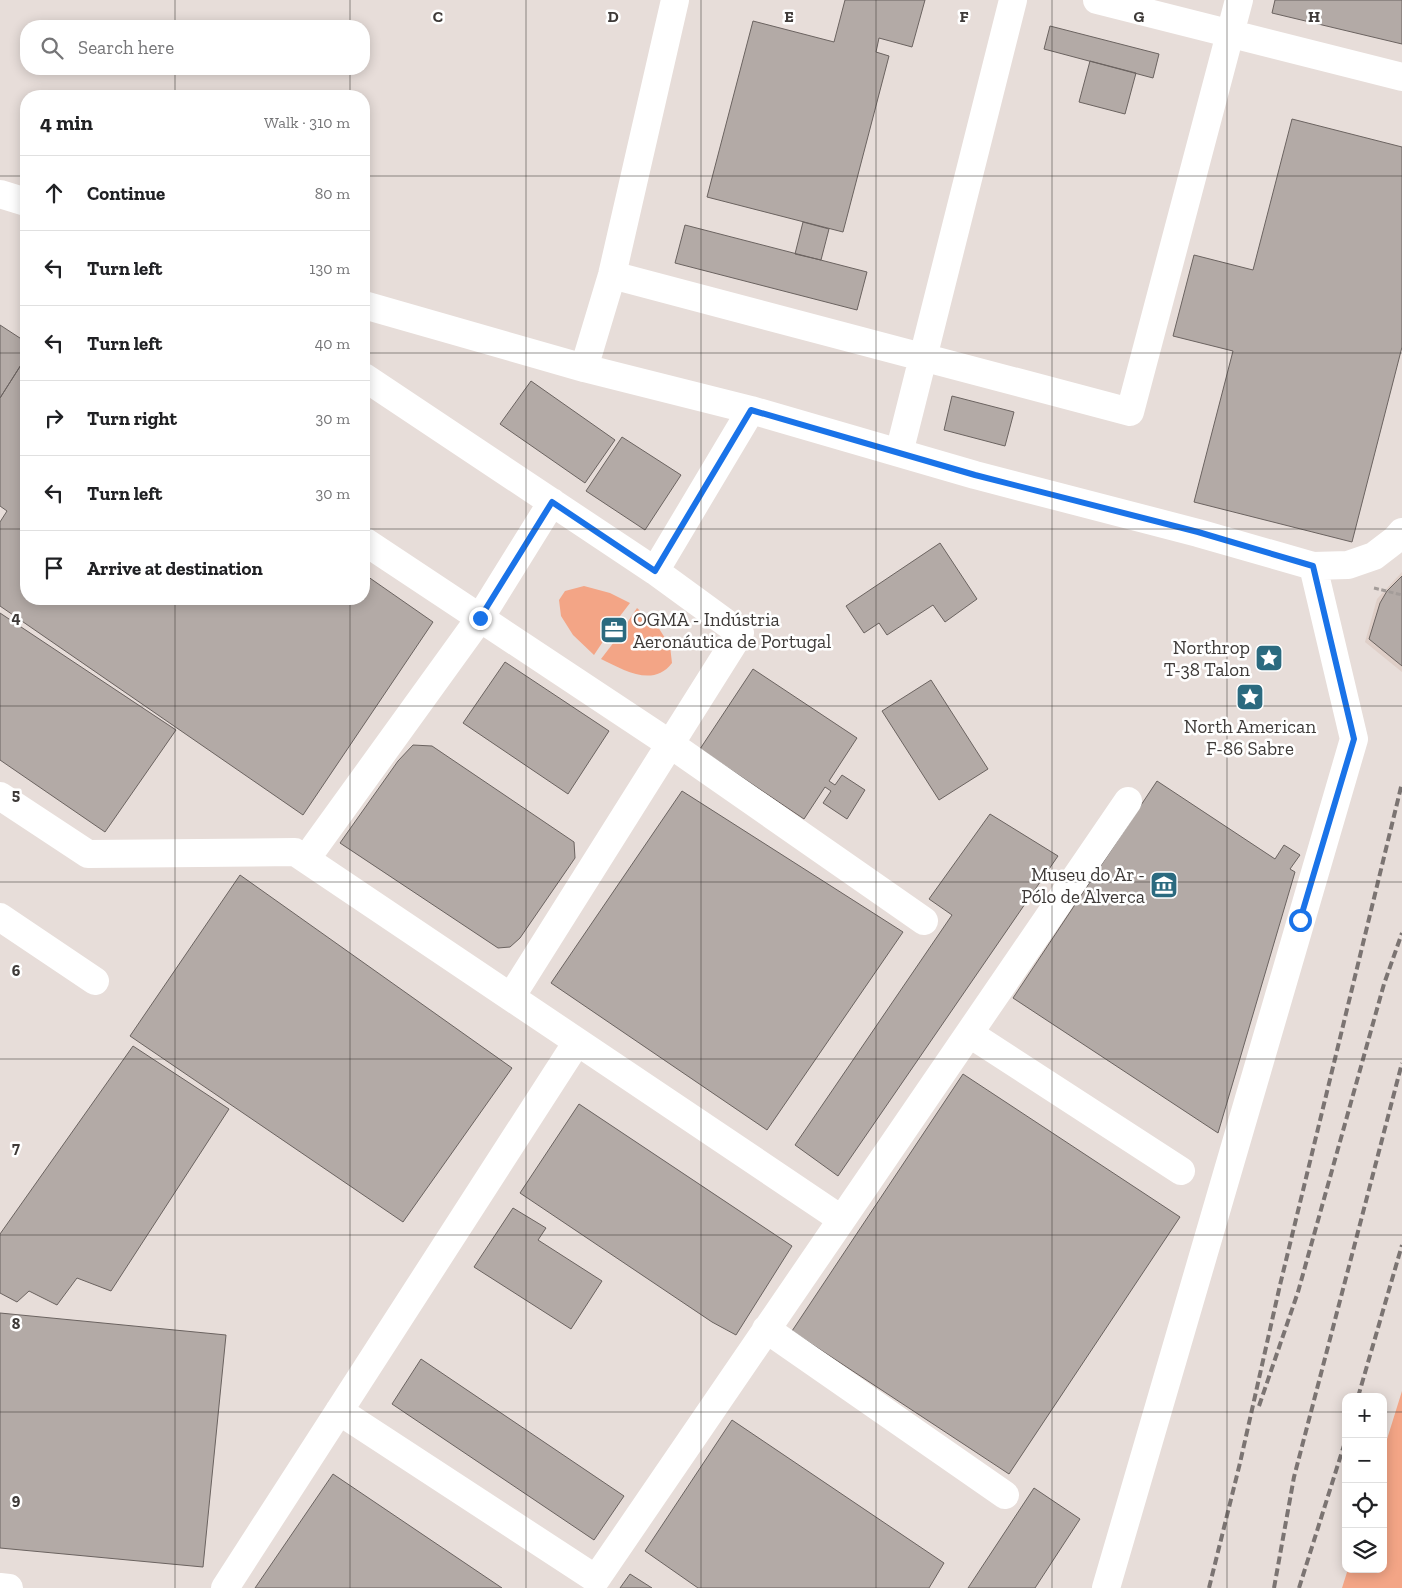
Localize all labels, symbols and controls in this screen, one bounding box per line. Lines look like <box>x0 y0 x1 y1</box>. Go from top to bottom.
text: C <box>433 7 443 26</box>
text: D <box>607 7 619 26</box>
text: E <box>784 7 794 26</box>
text: F <box>959 7 969 26</box>
text: G <box>1134 7 1145 26</box>
text: H <box>1308 7 1320 26</box>
search box <box>20 20 370 75</box>
icon: search <box>38 34 66 62</box>
text: Search here <box>78 36 174 59</box>
text: 4 min <box>40 110 93 135</box>
text: Walk · 310 m <box>264 113 350 132</box>
icon: ahead <box>40 179 68 207</box>
text: Continue <box>87 182 165 205</box>
text: 80 m <box>315 184 350 203</box>
icon: left <box>40 254 68 282</box>
text: Turn left <box>87 257 162 280</box>
text: 130 m <box>309 259 350 278</box>
icon: left <box>40 329 68 357</box>
text: Turn left <box>87 332 162 355</box>
text: 40 m <box>315 334 350 353</box>
icon: right <box>40 404 68 432</box>
text: Turn right <box>87 407 177 430</box>
text: 30 m <box>316 409 350 428</box>
icon: left <box>40 479 68 507</box>
text: Turn left <box>87 482 162 505</box>
text: 30 m <box>316 484 350 503</box>
icon: arrive <box>40 554 68 582</box>
text: Arrive at destination <box>87 557 263 580</box>
route end <box>469 607 492 630</box>
text: 4 <box>11 608 21 627</box>
place label: OGMA - Indústria Aeronáutica de Portugal <box>633 608 831 653</box>
office icon: OGMA - Indústria Aeronáutica de Portugal <box>599 615 629 645</box>
place label: Northrop T-38 Talon <box>1164 636 1250 681</box>
place icon: Northrop T-38 Talon <box>1254 643 1284 673</box>
place icon: North American F-86 Sabre <box>1235 682 1265 712</box>
place label: North American F-86 Sabre <box>1184 715 1316 760</box>
text: 5 <box>12 785 20 804</box>
place label: Museu do Ar - Pólo de Alverca <box>1021 863 1145 908</box>
museum icon: Museu do Ar - Pólo de Alverca <box>1149 870 1179 900</box>
route start <box>1289 909 1312 932</box>
text: 6 <box>12 961 21 980</box>
text: 7 <box>12 1138 20 1157</box>
text: 8 <box>12 1314 21 1333</box>
map controls <box>1342 1393 1387 1573</box>
button: + <box>1342 1393 1387 1438</box>
button: − <box>1342 1438 1387 1483</box>
button: locate <box>1342 1483 1387 1528</box>
text: 9 <box>12 1490 21 1509</box>
button: layers <box>1342 1528 1387 1573</box>

